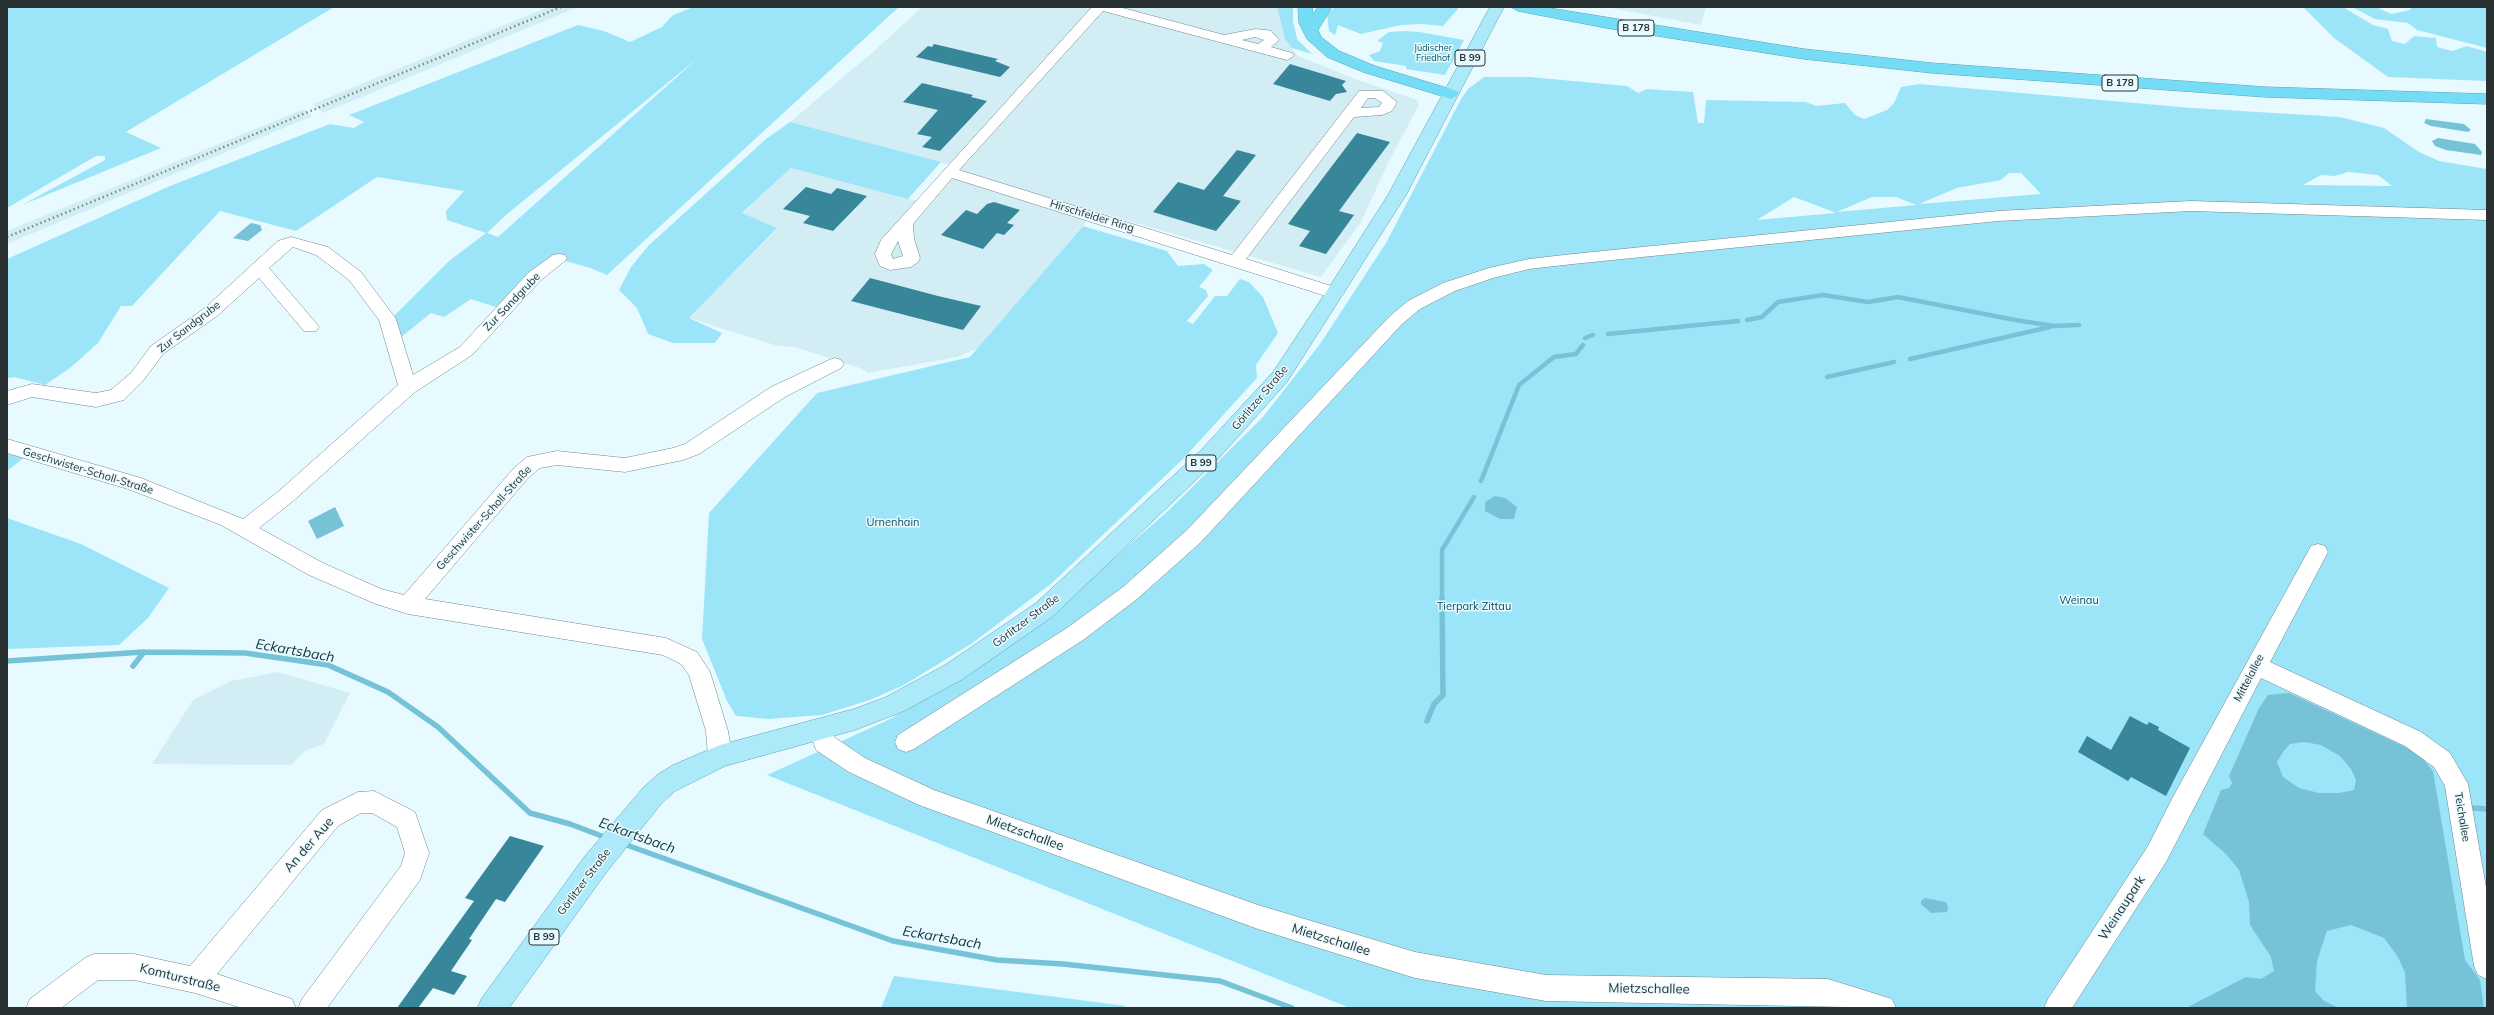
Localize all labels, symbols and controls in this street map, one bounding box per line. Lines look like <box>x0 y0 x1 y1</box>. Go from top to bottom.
road number: B 178 <box>1618 20 1654 36</box>
park label: Jüdischer Friedhof <box>1414 43 1452 64</box>
road number: B 99 <box>1455 50 1485 66</box>
road number: B 178 <box>2102 75 2138 91</box>
street label: Hirschfelder Ring <box>1048 197 1136 235</box>
street label: Zur Sandgrube <box>481 270 543 334</box>
street label: Zur Sandgrube <box>155 298 223 356</box>
street label: Görlitzer Straße <box>1229 363 1291 433</box>
street label: Geschwister-Scholl-Straße <box>21 445 155 497</box>
road number: B 99 <box>1186 455 1216 471</box>
street label: Geschwister-Scholl-Straße <box>434 463 534 573</box>
park label: Urnenhain <box>866 516 920 530</box>
street label: Görlitzer Straße <box>990 592 1062 650</box>
park label: Weinau <box>2059 594 2099 608</box>
park label: Tierpark Zittau <box>1437 600 1511 614</box>
water label: Eckartsbach <box>254 636 336 666</box>
street label: Mittelallee <box>2231 652 2267 704</box>
street label: Teichallee <box>2451 791 2473 843</box>
street label: Mietzschallee <box>984 812 1066 854</box>
street label: An der Aue <box>281 814 337 876</box>
water label: Eckartsbach <box>597 814 677 858</box>
street label: Görlitzer Straße <box>555 846 613 918</box>
street label: Weinaupark <box>2095 873 2149 943</box>
street label: Mietzschallee <box>1290 921 1372 959</box>
water label: Eckartsbach <box>901 923 983 953</box>
road number: B 99 <box>529 929 559 945</box>
street label: Komturstraße <box>138 960 222 996</box>
street label: Mietzschallee <box>1608 980 1690 998</box>

